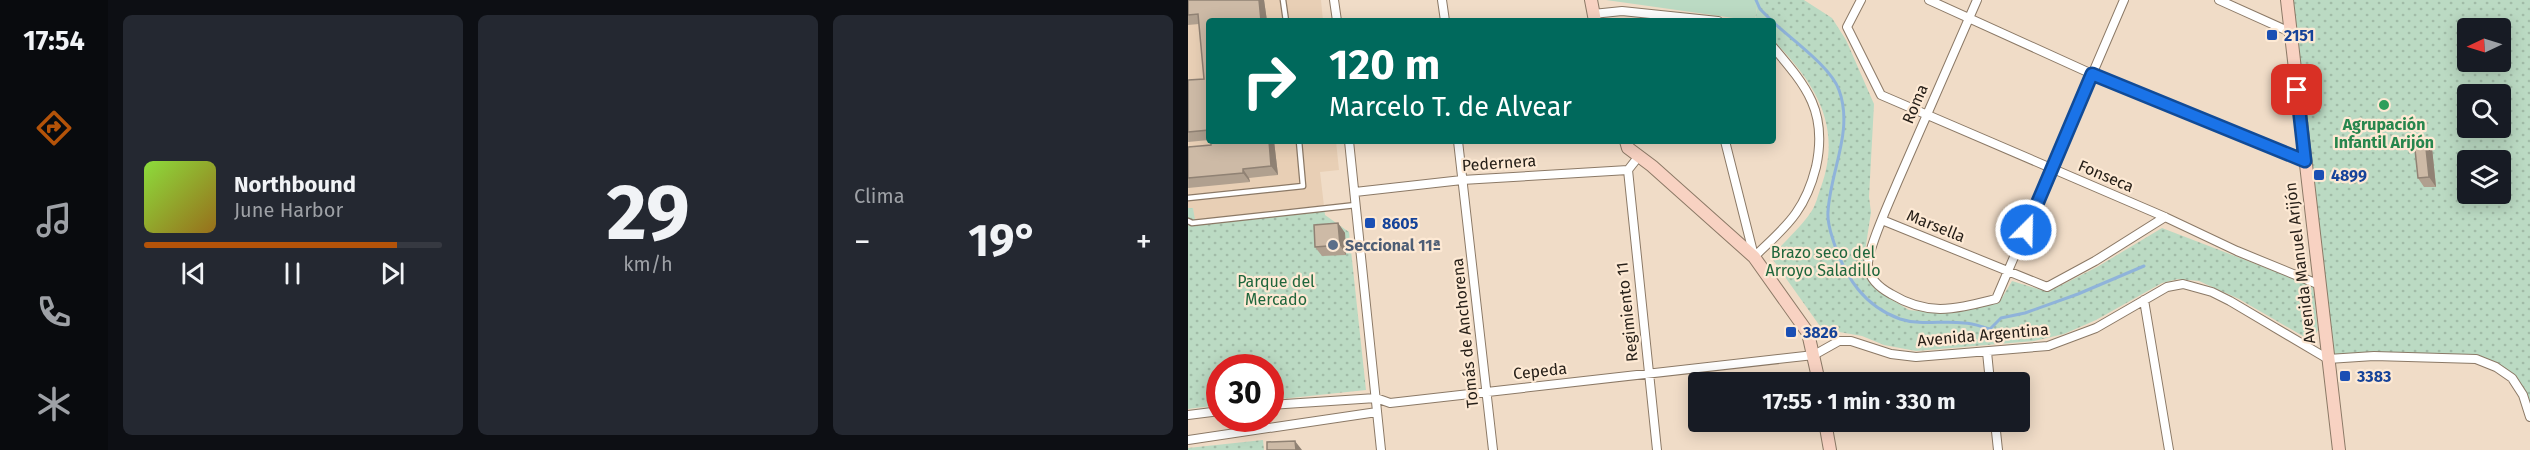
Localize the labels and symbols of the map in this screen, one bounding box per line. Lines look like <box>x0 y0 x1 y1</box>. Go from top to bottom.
north arrow <box>2457 18 2511 72</box>
place label: 2151 <box>2284 26 2314 45</box>
marker: 2151 <box>2265 28 2279 42</box>
pin <box>2271 64 2322 115</box>
street label: Roma <box>1898 81 1932 127</box>
marker: Agrupación Infantil Arijón <box>2377 98 2391 112</box>
place label: Agrupación Infantil Arijón <box>2334 115 2434 152</box>
street label: Pedernera <box>1461 151 1537 175</box>
street label: Fonseca <box>2075 156 2137 196</box>
place label: 4899 <box>2331 166 2367 185</box>
marker: 4899 <box>2312 168 2326 182</box>
street label: Avenida Manuel Arijón <box>2281 181 2319 345</box>
position arrow <box>1994 198 2058 262</box>
street label: Marsella <box>1904 206 1968 246</box>
place label: 8605 <box>1382 214 1419 233</box>
marker: 8605 <box>1363 216 1377 230</box>
place label: Seccional 11ª <box>1345 236 1441 255</box>
marker: Seccional 11ª <box>1326 238 1340 252</box>
park label: Brazo seco del Arroyo Saladillo <box>1765 243 1881 280</box>
street label: Tomás de Anchorena <box>1448 257 1482 409</box>
street label: Regimiento 11 <box>1612 261 1642 363</box>
park label: Parque del Mercado <box>1237 272 1315 309</box>
street label: Avenida Argentina <box>1917 320 2049 350</box>
place label: 3826 <box>1802 323 1838 342</box>
marker: 3826 <box>1784 325 1798 339</box>
speed limit sign: 30 <box>1206 354 1284 432</box>
street label: Cepeda <box>1512 359 1568 383</box>
place label: 3383 <box>2356 367 2391 386</box>
marker: 3383 <box>2338 369 2352 383</box>

